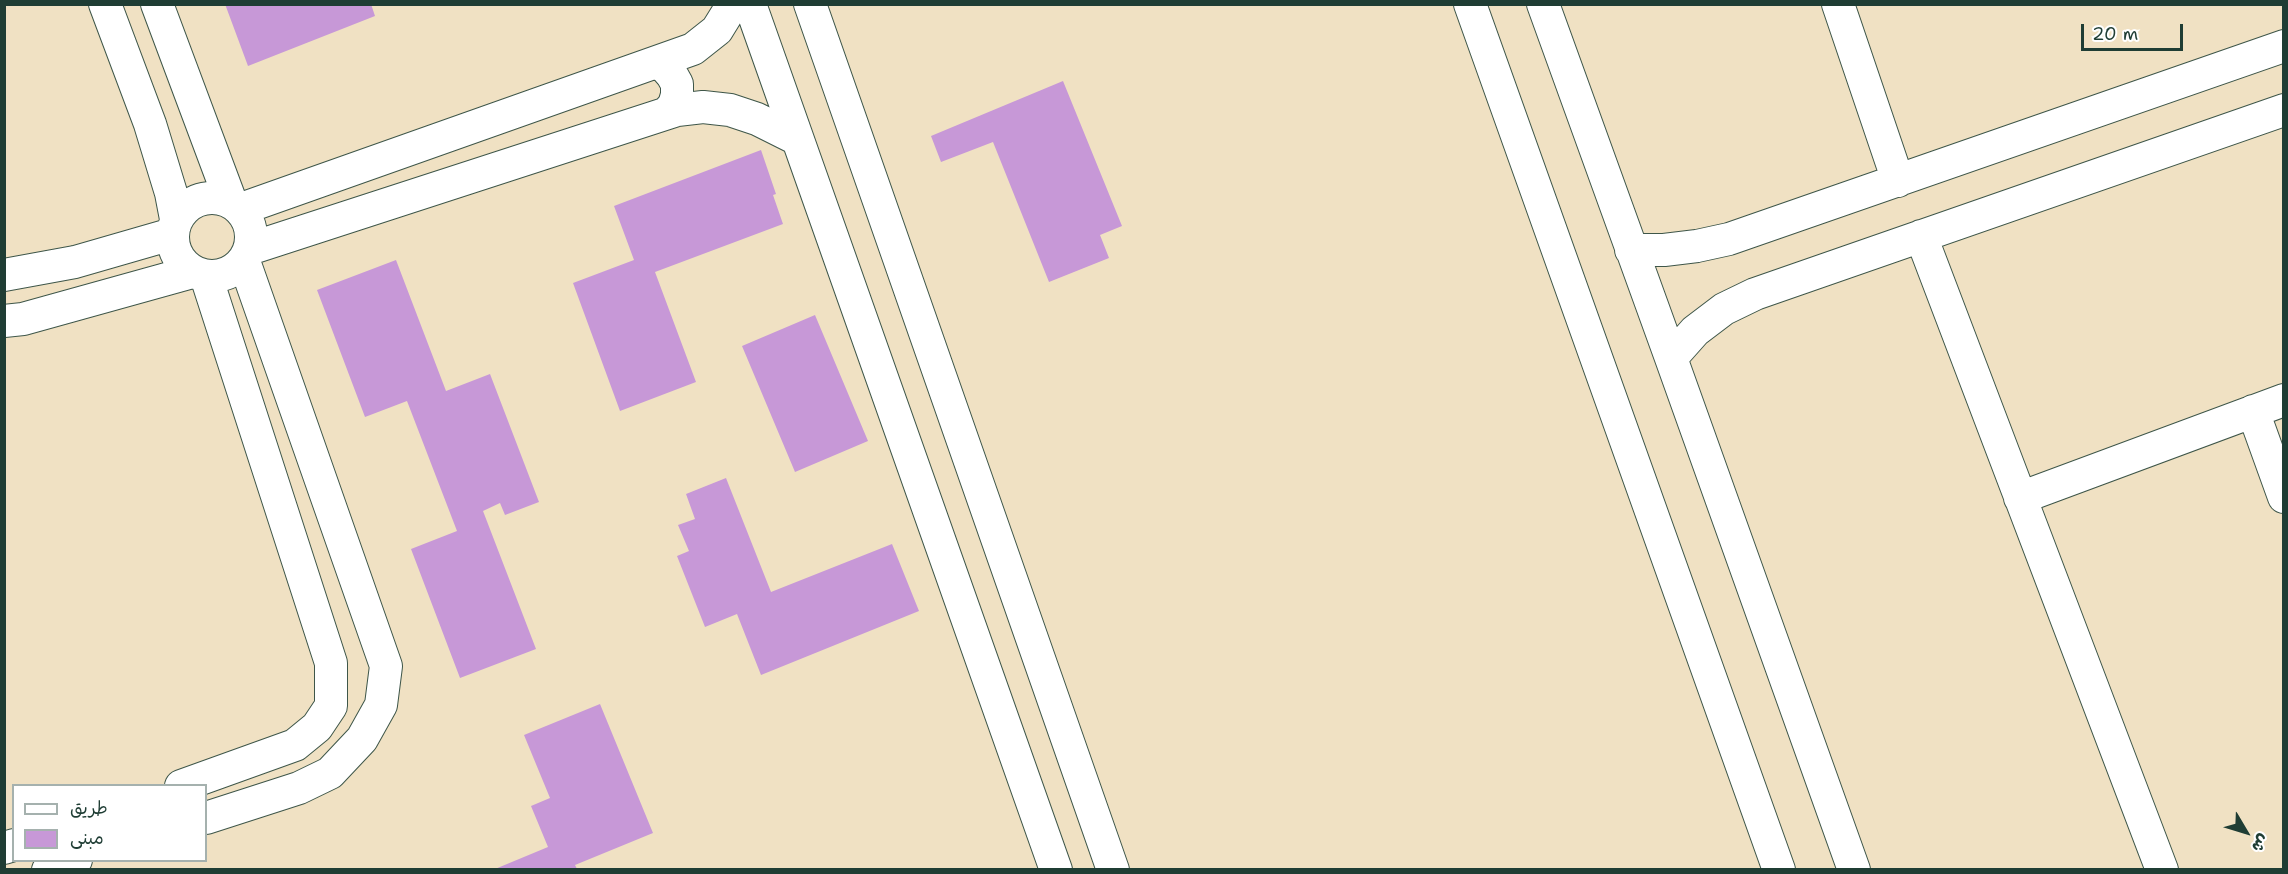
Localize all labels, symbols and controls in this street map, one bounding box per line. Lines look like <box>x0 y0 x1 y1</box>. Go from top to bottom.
scale bar <box>2084 12 2186 50</box>
text: 20 m <box>2092 22 2138 46</box>
legend <box>12 784 207 862</box>
text: طريق <box>70 796 108 820</box>
north arrow <box>2216 802 2276 862</box>
text: مبنى <box>70 826 104 850</box>
text: ش <box>2247 830 2274 857</box>

